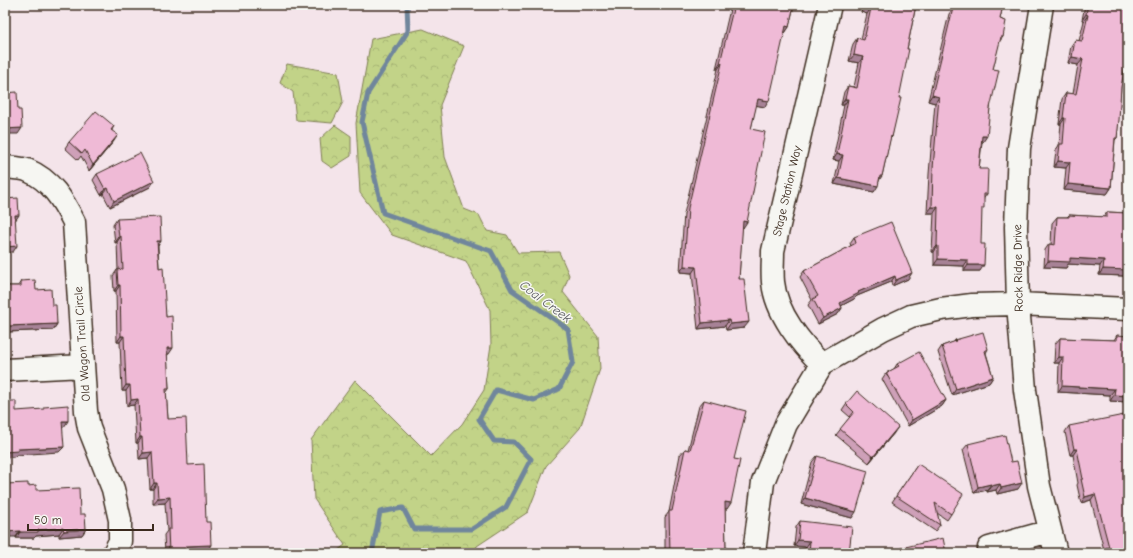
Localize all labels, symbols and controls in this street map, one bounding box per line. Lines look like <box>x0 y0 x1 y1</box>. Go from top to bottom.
street label: Stage Station Way <box>770 144 804 238</box>
street label: Rock Ridge Drive <box>1010 224 1026 312</box>
water label: Coal Creek <box>517 277 575 326</box>
street label: Old Wagon Trail Circle <box>71 286 93 402</box>
scale bar <box>28 506 153 532</box>
text: 50 m <box>34 513 62 527</box>

